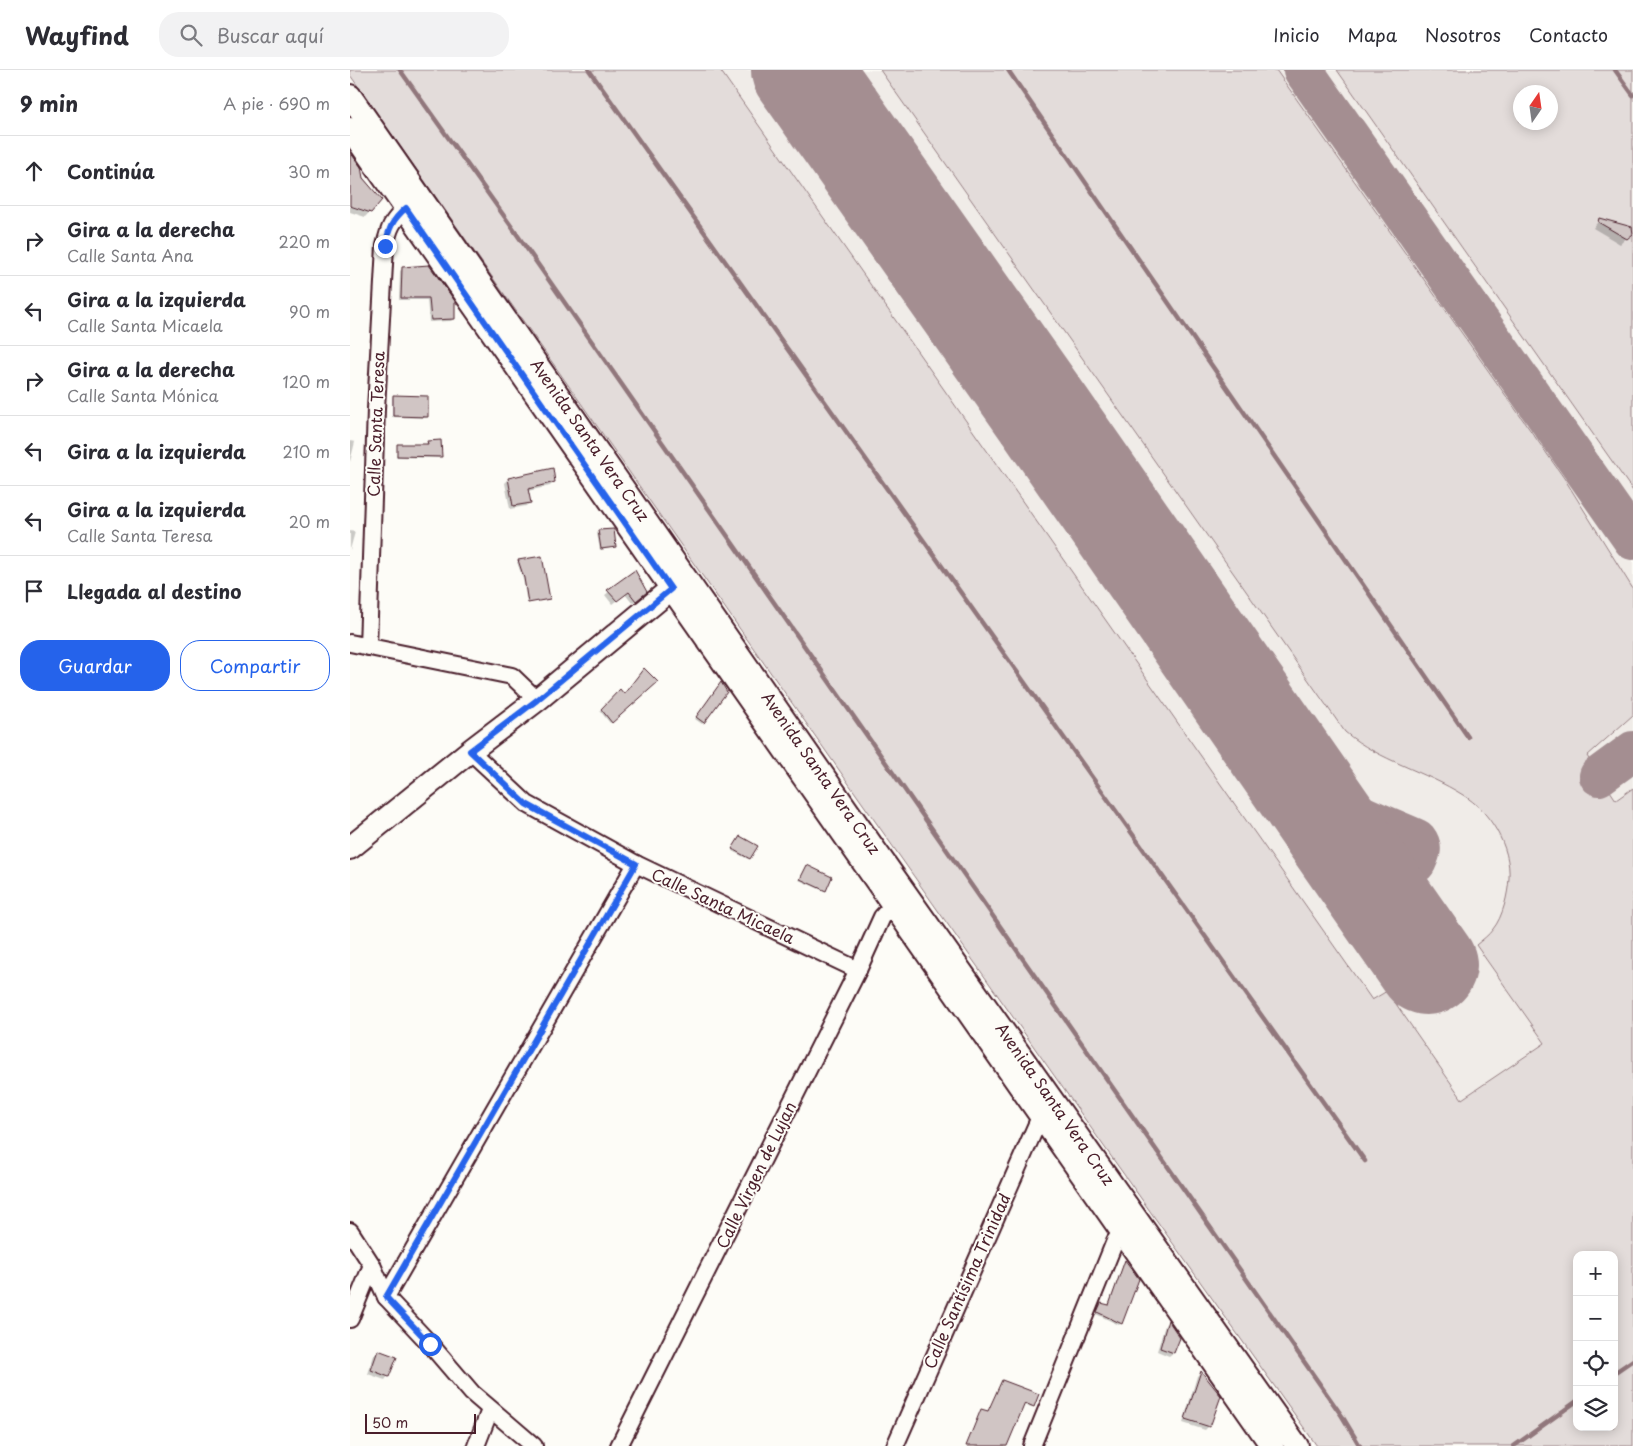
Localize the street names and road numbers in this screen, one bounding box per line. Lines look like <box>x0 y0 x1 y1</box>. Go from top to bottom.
street label: Calle Santa Teresa <box>360 351 390 497</box>
street label: Avenida Santa Vera Cruz <box>526 353 656 526</box>
street label: Avenida Santa Vera Cruz <box>757 686 887 859</box>
street label: Calle Santa Micaela <box>648 861 799 949</box>
street label: Avenida Santa Vera Cruz <box>991 1017 1121 1190</box>
street label: Calle Virgen de Lujan <box>709 1097 801 1252</box>
street label: Calle Santísima Trinidad <box>917 1189 1016 1372</box>

